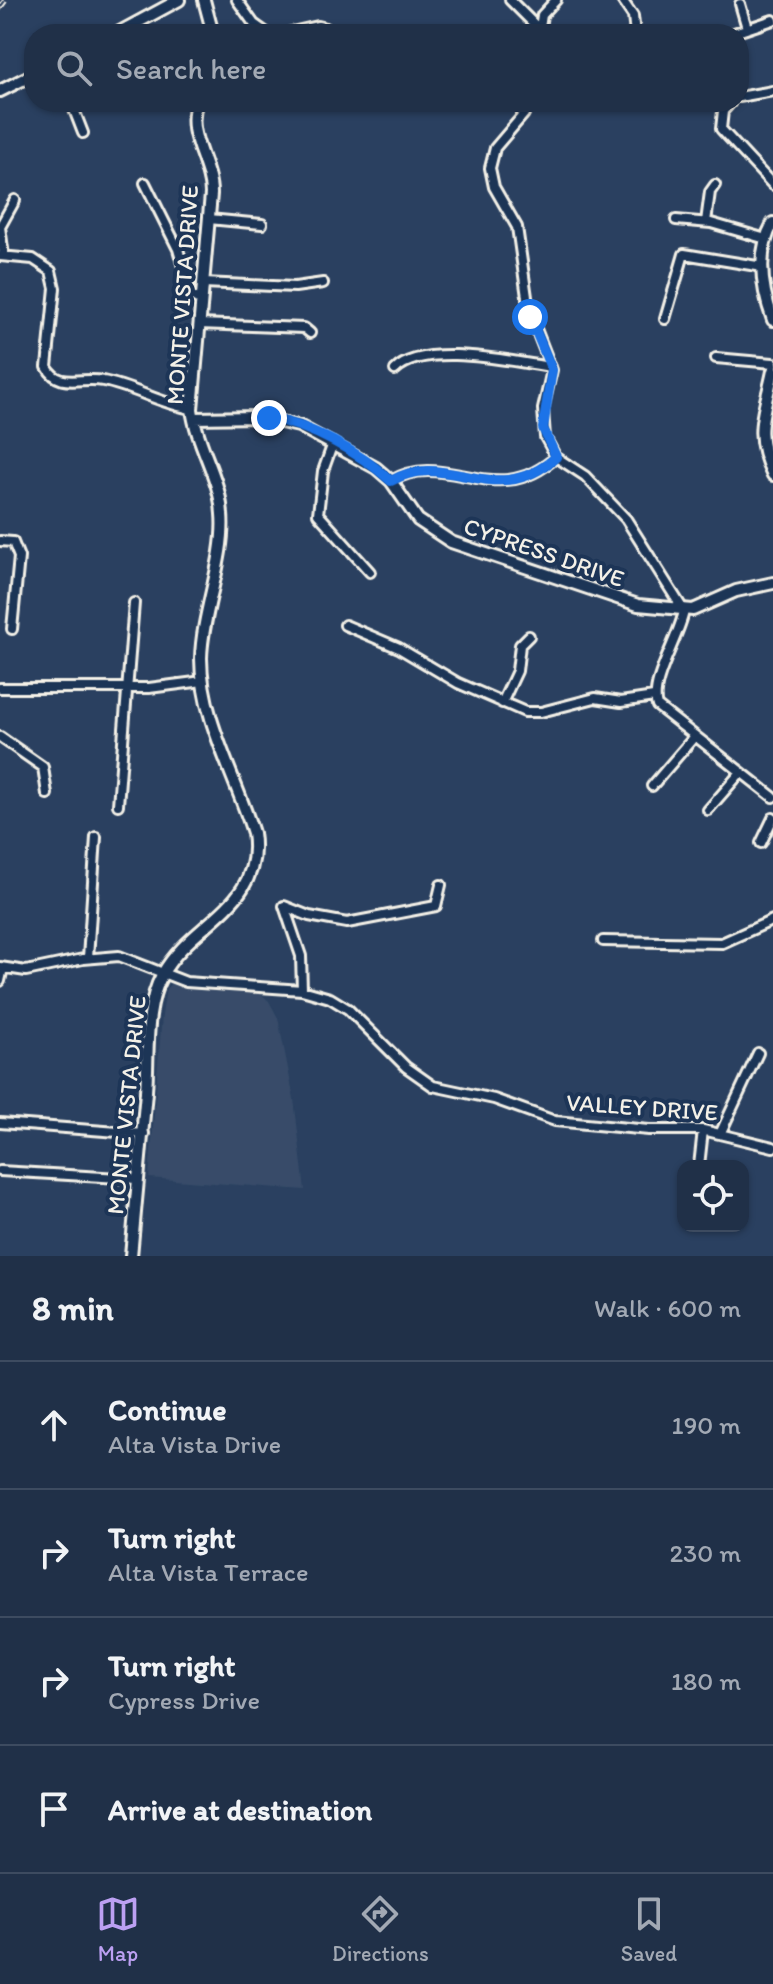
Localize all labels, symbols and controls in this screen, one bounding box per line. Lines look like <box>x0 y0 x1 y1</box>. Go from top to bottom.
search box <box>24 24 749 112</box>
icon: search <box>52 46 96 90</box>
text: Search here <box>116 50 266 87</box>
street label: MONTE VISTA DRIVE <box>160 184 204 406</box>
route start <box>512 299 548 335</box>
route end <box>251 400 287 436</box>
street label: CYPRESS DRIVE <box>460 511 628 593</box>
street label: MONTE VISTA DRIVE <box>100 994 152 1216</box>
street label: VALLEY DRIVE <box>565 1087 719 1127</box>
map controls <box>677 1160 749 1232</box>
button: locate <box>677 1160 749 1232</box>
text: 8 min <box>32 1288 114 1329</box>
text: Walk · 600 m <box>594 1292 741 1324</box>
text: Continue <box>108 1391 227 1428</box>
icon: ahead <box>32 1403 76 1447</box>
text: 190 m <box>672 1409 741 1441</box>
text: Alta Vista Drive <box>108 1428 281 1460</box>
text: Turn right <box>108 1519 236 1556</box>
icon: right <box>32 1531 76 1575</box>
text: 230 m <box>669 1537 741 1569</box>
text: Alta Vista Terrace <box>108 1556 309 1588</box>
text: Turn right <box>108 1647 236 1684</box>
icon: right <box>32 1659 76 1703</box>
text: 180 m <box>671 1665 741 1697</box>
text: Cypress Drive <box>108 1684 260 1716</box>
icon: arrive <box>32 1787 76 1831</box>
text: Arrive at destination <box>108 1791 372 1828</box>
tab: Map <box>96 1892 140 1967</box>
tab: Directions <box>332 1892 429 1967</box>
tab: Saved <box>621 1892 677 1967</box>

